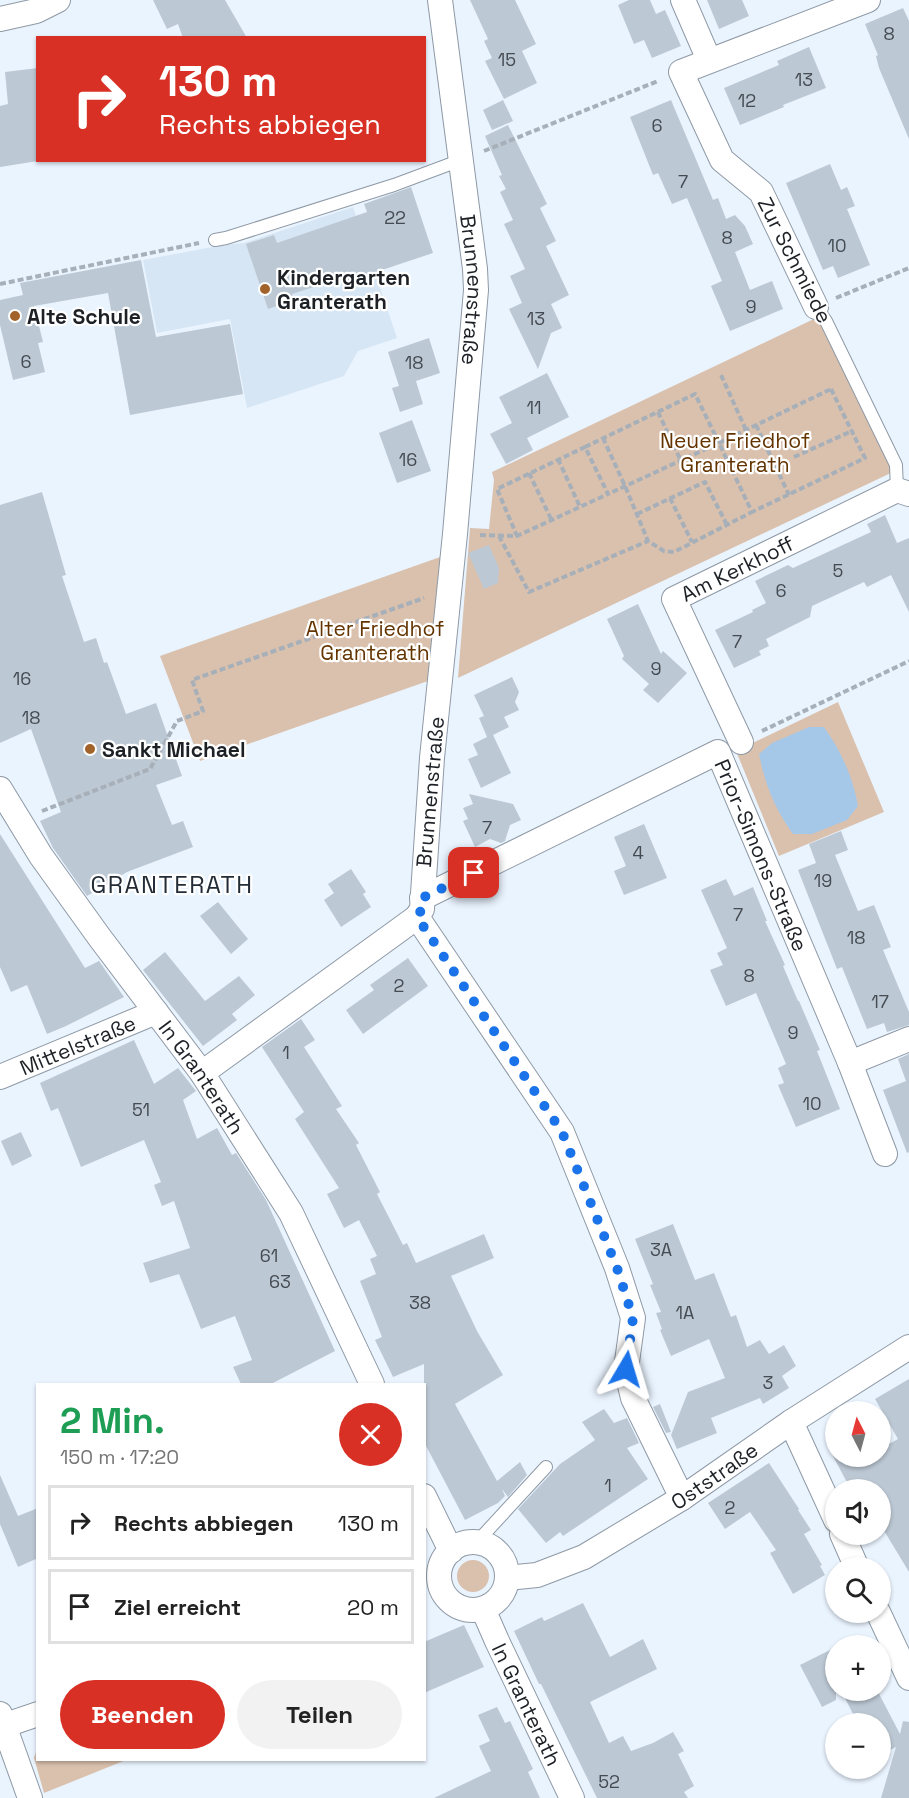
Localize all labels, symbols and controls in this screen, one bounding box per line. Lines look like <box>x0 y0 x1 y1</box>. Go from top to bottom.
house number: 8 <box>883 22 895 45</box>
house number: 15 <box>498 48 516 71</box>
text: 130 m <box>159 55 277 108</box>
icon: right <box>60 60 138 138</box>
house number: 13 <box>795 68 813 91</box>
house number: 12 <box>738 89 756 112</box>
text: Rechts abbiegen <box>159 107 381 142</box>
house number: 6 <box>651 114 663 137</box>
house number: 7 <box>678 170 688 193</box>
street label: Zur Schmiede <box>752 192 838 328</box>
house number: 22 <box>384 206 406 229</box>
street label: Brunnenstraße <box>455 213 490 366</box>
house number: 8 <box>721 226 733 249</box>
house number: 10 <box>827 234 847 257</box>
place label: Kindergarten Granterath <box>277 264 410 315</box>
marker: Kindergarten Granterath <box>258 282 272 296</box>
house number: 9 <box>745 295 757 318</box>
place label: Alte Schule <box>27 303 141 330</box>
house number: 13 <box>527 307 545 330</box>
marker: Alte Schule <box>8 309 22 323</box>
house number: 6 <box>20 350 32 373</box>
house number: 18 <box>405 351 423 374</box>
house number: 11 <box>526 396 542 419</box>
park label: Neuer Friedhof Granterath <box>660 427 810 478</box>
house number: 16 <box>399 448 417 471</box>
street label: Am Kerkhoff <box>676 529 798 607</box>
house number: 5 <box>833 559 843 582</box>
house number: 6 <box>775 579 787 602</box>
park label: Alter Friedhof Granterath <box>306 615 444 666</box>
house number: 7 <box>732 630 742 653</box>
house number: 9 <box>650 657 662 680</box>
house number: 16 <box>13 667 31 690</box>
house number: 18 <box>22 706 40 729</box>
street label: Brunnenstraße <box>410 715 450 869</box>
place label: Sankt Michael <box>102 736 246 763</box>
marker: Sankt Michael <box>83 742 97 756</box>
street label: Prior-Simons-Straße <box>709 755 814 955</box>
house number: 7 <box>482 816 492 839</box>
house number: 4 <box>632 841 644 864</box>
pin <box>448 847 499 898</box>
icon: arrive <box>457 856 490 889</box>
district label: GRANTERATH <box>91 869 253 900</box>
house number: 19 <box>814 869 832 892</box>
house number: 7 <box>733 903 743 926</box>
house number: 18 <box>847 926 865 949</box>
house number: 8 <box>743 964 755 987</box>
house number: 2 <box>394 974 404 997</box>
house number: 17 <box>871 990 889 1013</box>
street label: Mittelstraße <box>16 1009 140 1081</box>
street label: In Granterath <box>153 1014 251 1139</box>
house number: 9 <box>787 1021 799 1044</box>
house number: 1 <box>282 1041 290 1064</box>
house number: 10 <box>802 1092 822 1115</box>
house number: 51 <box>132 1098 150 1121</box>
house number: 3A <box>650 1238 672 1261</box>
house number: 61 <box>260 1244 278 1267</box>
house number: 63 <box>269 1270 291 1293</box>
house number: 38 <box>409 1291 431 1314</box>
house number: 1A <box>676 1301 694 1324</box>
position arrow <box>594 1337 658 1401</box>
house number: 3 <box>763 1371 773 1394</box>
text: 2 Min. <box>60 1398 165 1444</box>
north arrow <box>825 1401 891 1467</box>
map controls <box>825 1401 891 1779</box>
button: close <box>339 1403 402 1466</box>
street label: Oststraße <box>666 1436 763 1515</box>
text: 150 m · 17:20 <box>60 1444 179 1470</box>
house number: 1 <box>604 1474 612 1497</box>
button: sound <box>825 1479 891 1545</box>
house number: 2 <box>725 1496 735 1519</box>
icon: right <box>63 1506 96 1539</box>
text: Rechts abbiegen <box>114 1509 294 1537</box>
text: 130 m <box>338 1509 399 1537</box>
button: search <box>825 1557 891 1623</box>
icon: arrive <box>63 1590 96 1623</box>
text: Ziel erreicht <box>114 1593 241 1621</box>
text: 20 m <box>347 1593 399 1621</box>
button: + <box>825 1635 891 1701</box>
street label: In Granterath <box>486 1639 568 1770</box>
button: Beenden <box>60 1680 225 1749</box>
button: Teilen <box>237 1680 402 1749</box>
button: − <box>825 1713 891 1779</box>
house number: 52 <box>598 1770 620 1793</box>

